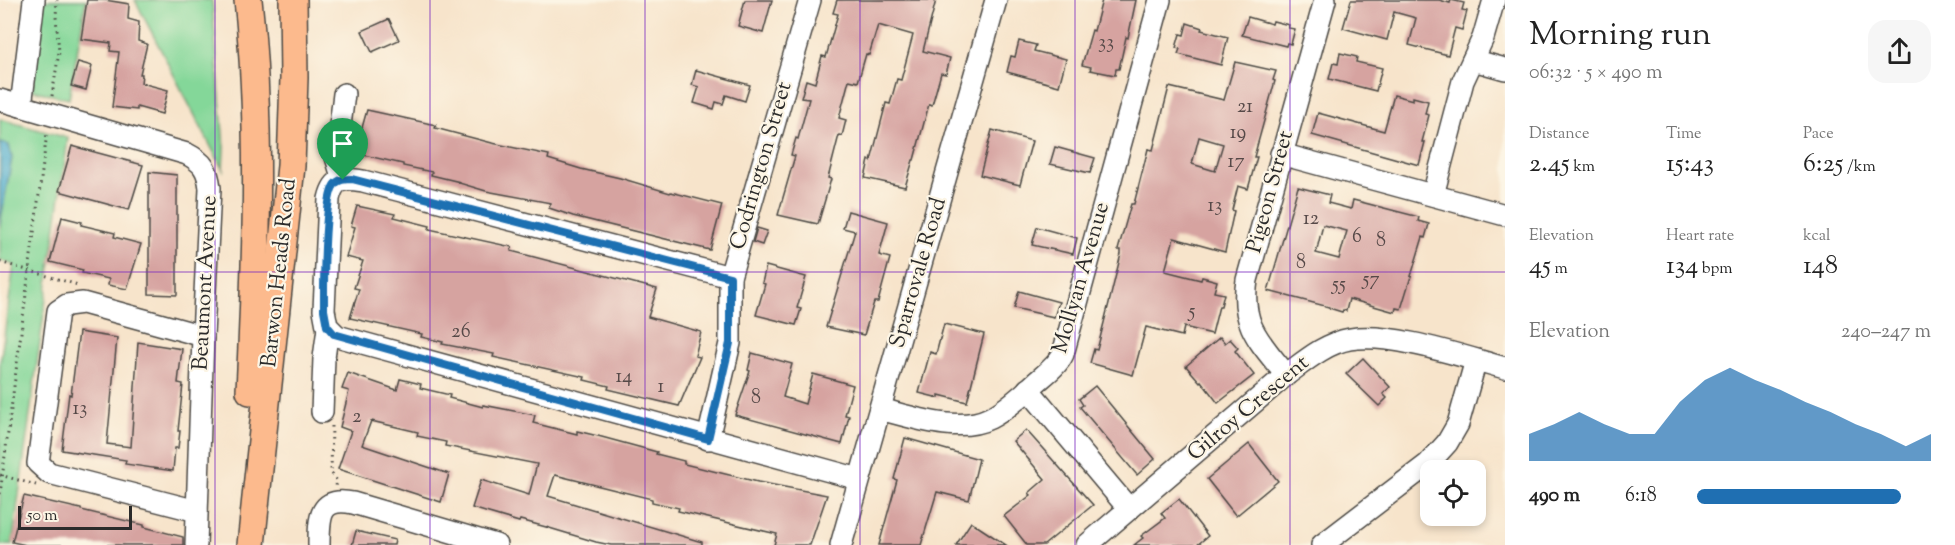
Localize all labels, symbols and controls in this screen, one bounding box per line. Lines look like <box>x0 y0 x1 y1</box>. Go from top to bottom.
text: Morning run <box>1529 12 1711 60</box>
button: share <box>1868 20 1931 83</box>
house number: 33 <box>1098 29 1114 58</box>
text: 06:32 · 5 × 490 m <box>1529 59 1662 88</box>
street label: Codrington Street <box>723 78 801 254</box>
house number: 21 <box>1237 93 1253 122</box>
pin <box>317 118 368 180</box>
house number: 19 <box>1230 119 1246 148</box>
text: Distance <box>1529 123 1589 146</box>
text: Time <box>1666 123 1702 146</box>
text: Pace <box>1803 123 1834 146</box>
icon: arrive <box>326 127 359 160</box>
street label: Pigeon Street <box>1239 127 1303 257</box>
text: 2.45 <box>1529 146 1570 183</box>
text: 15:43 <box>1666 146 1714 183</box>
text: 6:25 <box>1803 146 1843 183</box>
house number: 17 <box>1228 148 1244 177</box>
text: km <box>1570 156 1595 179</box>
text: /km <box>1843 156 1876 179</box>
street label: Barwon Heads Road <box>254 177 306 369</box>
house number: 13 <box>1208 192 1222 221</box>
street label: Sparrovale Road <box>882 194 956 352</box>
street label: Beaumont Avenue <box>185 195 227 371</box>
street label: Mollyan Avenue <box>1045 199 1119 357</box>
house number: 12 <box>1303 205 1319 234</box>
house number: 6 <box>1352 223 1362 252</box>
text: Elevation <box>1529 225 1594 248</box>
text: Heart rate <box>1666 225 1734 248</box>
text: kcal <box>1803 225 1831 248</box>
house number: 8 <box>1376 227 1386 256</box>
text: 45 <box>1529 248 1551 285</box>
text: 134 <box>1666 248 1698 285</box>
text: 148 <box>1803 248 1838 285</box>
house number: 8 <box>1296 249 1306 278</box>
text: m <box>1551 258 1568 281</box>
text: bpm <box>1698 258 1733 281</box>
house number: 57 <box>1362 266 1379 295</box>
house number: 55 <box>1331 271 1346 300</box>
house number: 5 <box>1188 298 1196 327</box>
house number: 26 <box>451 318 471 347</box>
text: Elevation <box>1529 318 1610 347</box>
text: 240–247 m <box>1841 318 1931 347</box>
street label: Gilroy Crescent <box>1181 348 1317 470</box>
house number: 14 <box>616 363 632 392</box>
house number: 1 <box>658 373 665 402</box>
house number: 8 <box>751 384 761 413</box>
house number: 13 <box>73 395 87 424</box>
house number: 2 <box>352 403 362 432</box>
map controls <box>1420 460 1486 526</box>
button: locate <box>1420 460 1486 526</box>
text: 490 m <box>1529 482 1580 511</box>
text: 6:18 <box>1625 482 1657 511</box>
scale bar <box>18 503 132 530</box>
text: 50 m <box>27 505 58 528</box>

